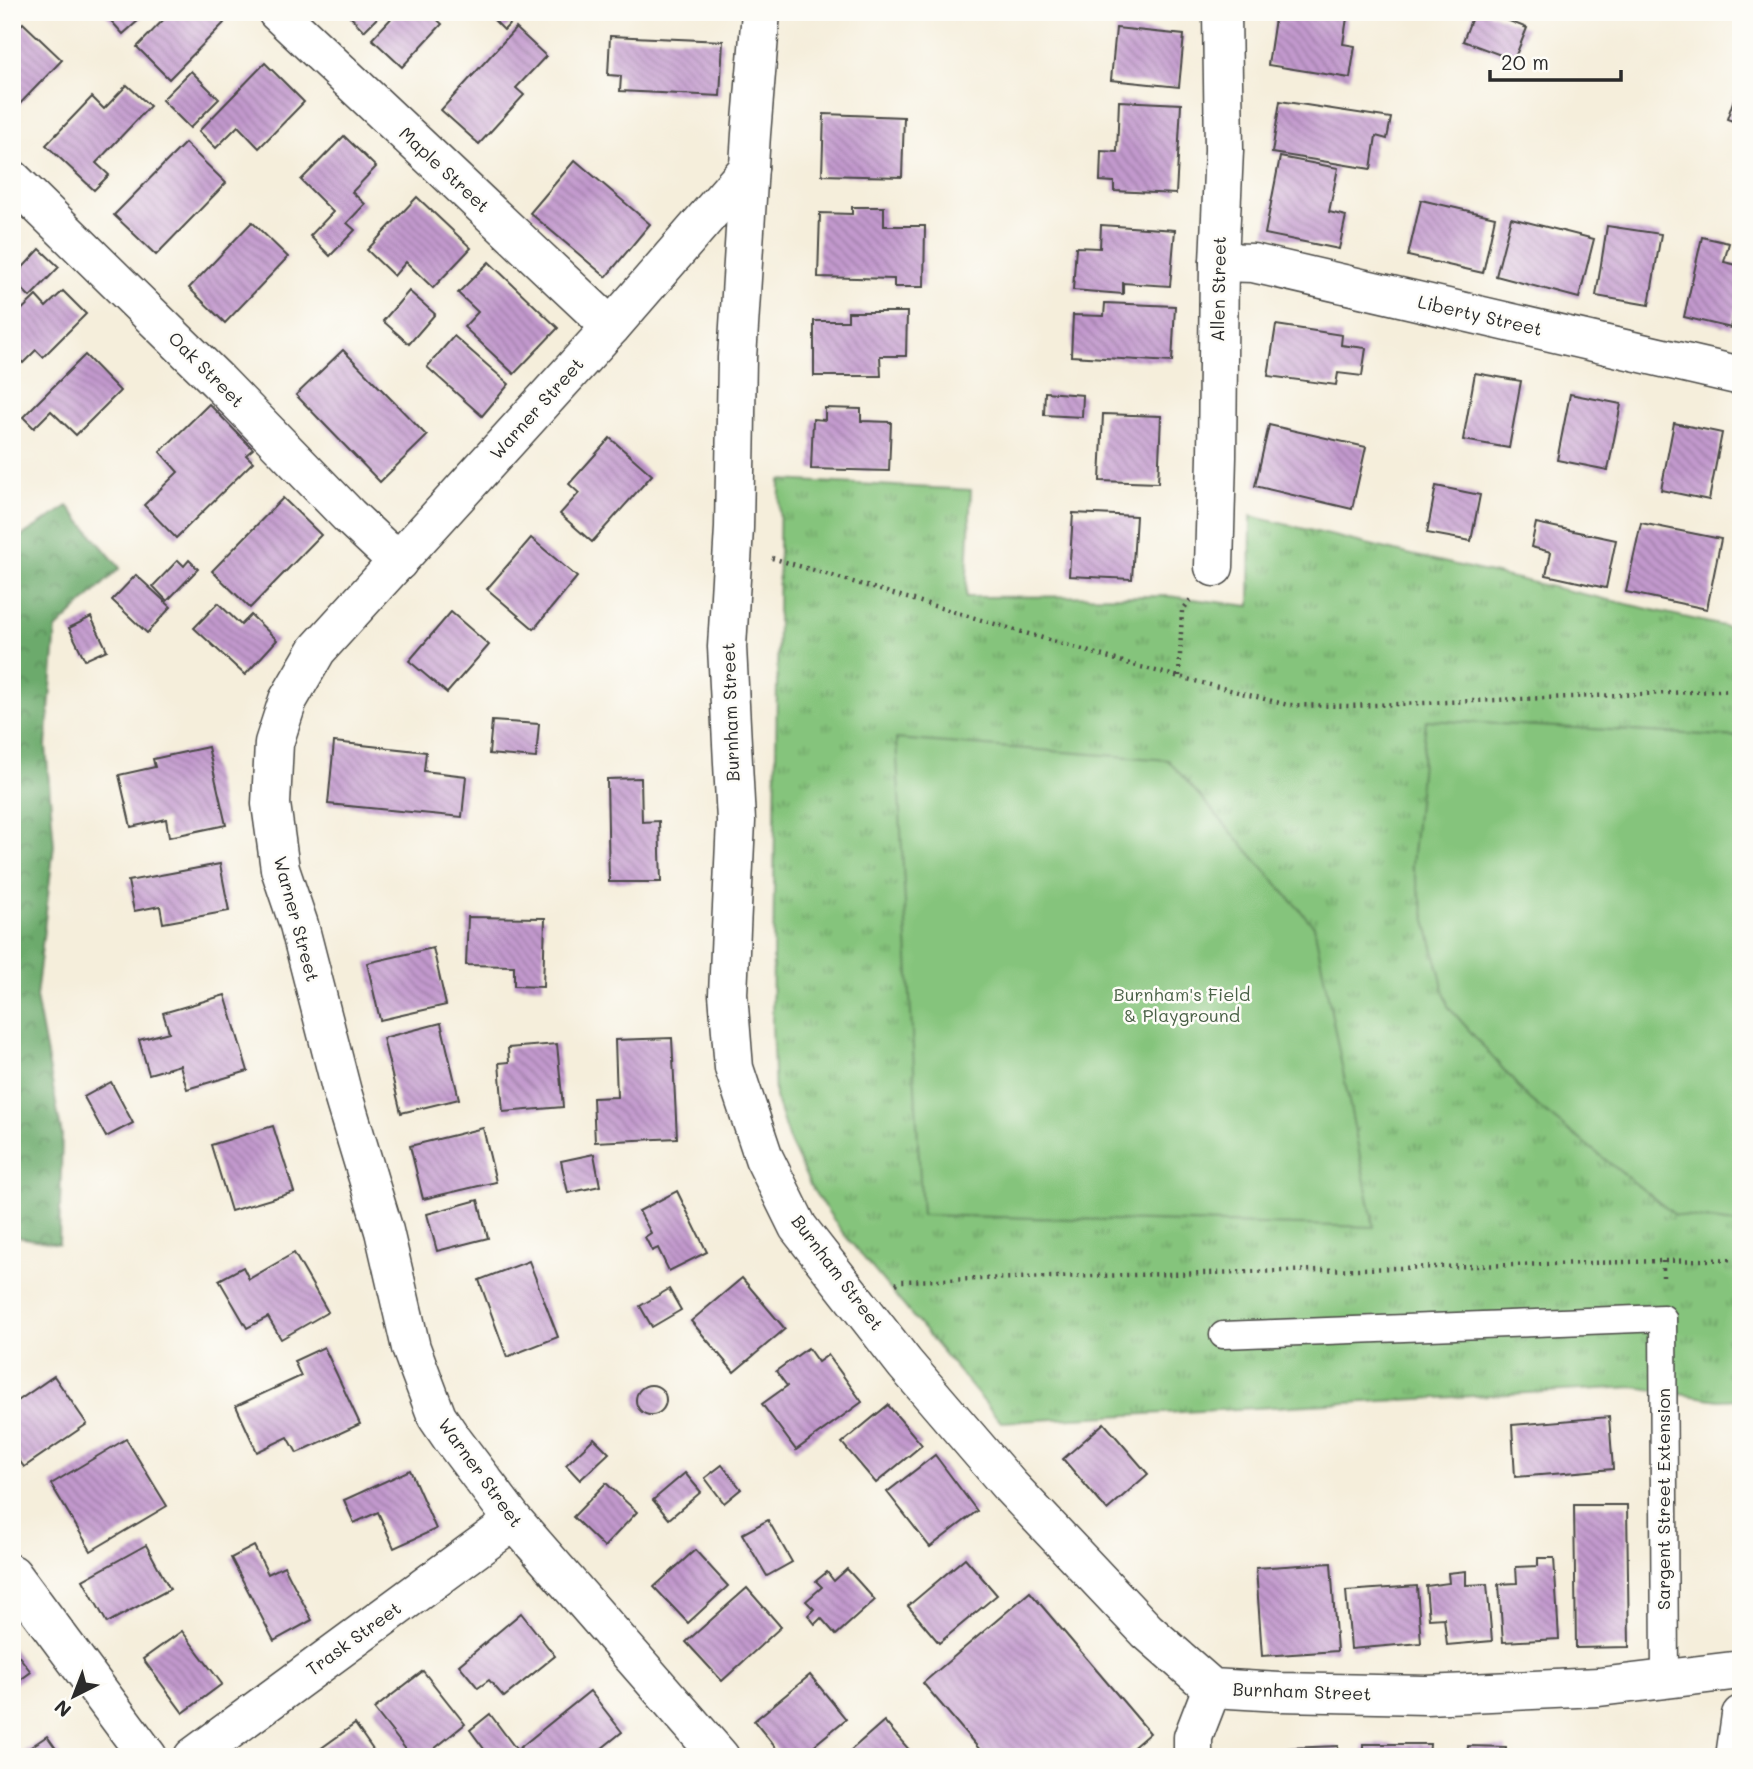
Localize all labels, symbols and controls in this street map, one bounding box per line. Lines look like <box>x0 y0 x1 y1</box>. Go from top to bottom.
scale bar <box>1490 38 1622 82</box>
text: 20 m <box>1501 48 1549 75</box>
street label: Maple Street <box>394 121 495 217</box>
street label: Allen Street <box>1205 236 1231 342</box>
street label: Liberty Street <box>1416 289 1545 341</box>
street label: Oak Street <box>164 326 250 412</box>
street label: Warner Street <box>484 352 588 464</box>
street label: Burnham Street <box>716 642 744 782</box>
street label: Warner Street <box>269 853 325 984</box>
park label: Burnham's Field & Playground <box>1114 982 1250 1027</box>
street label: Burnham Street <box>786 1210 889 1335</box>
street label: Sargent Street Extension <box>1651 1388 1675 1610</box>
street label: Warner Street <box>433 1413 529 1532</box>
street label: Trask Street <box>301 1596 406 1681</box>
north arrow <box>38 1660 108 1730</box>
street label: Burnham Street <box>1232 1677 1372 1705</box>
text: N <box>49 1695 76 1723</box>

